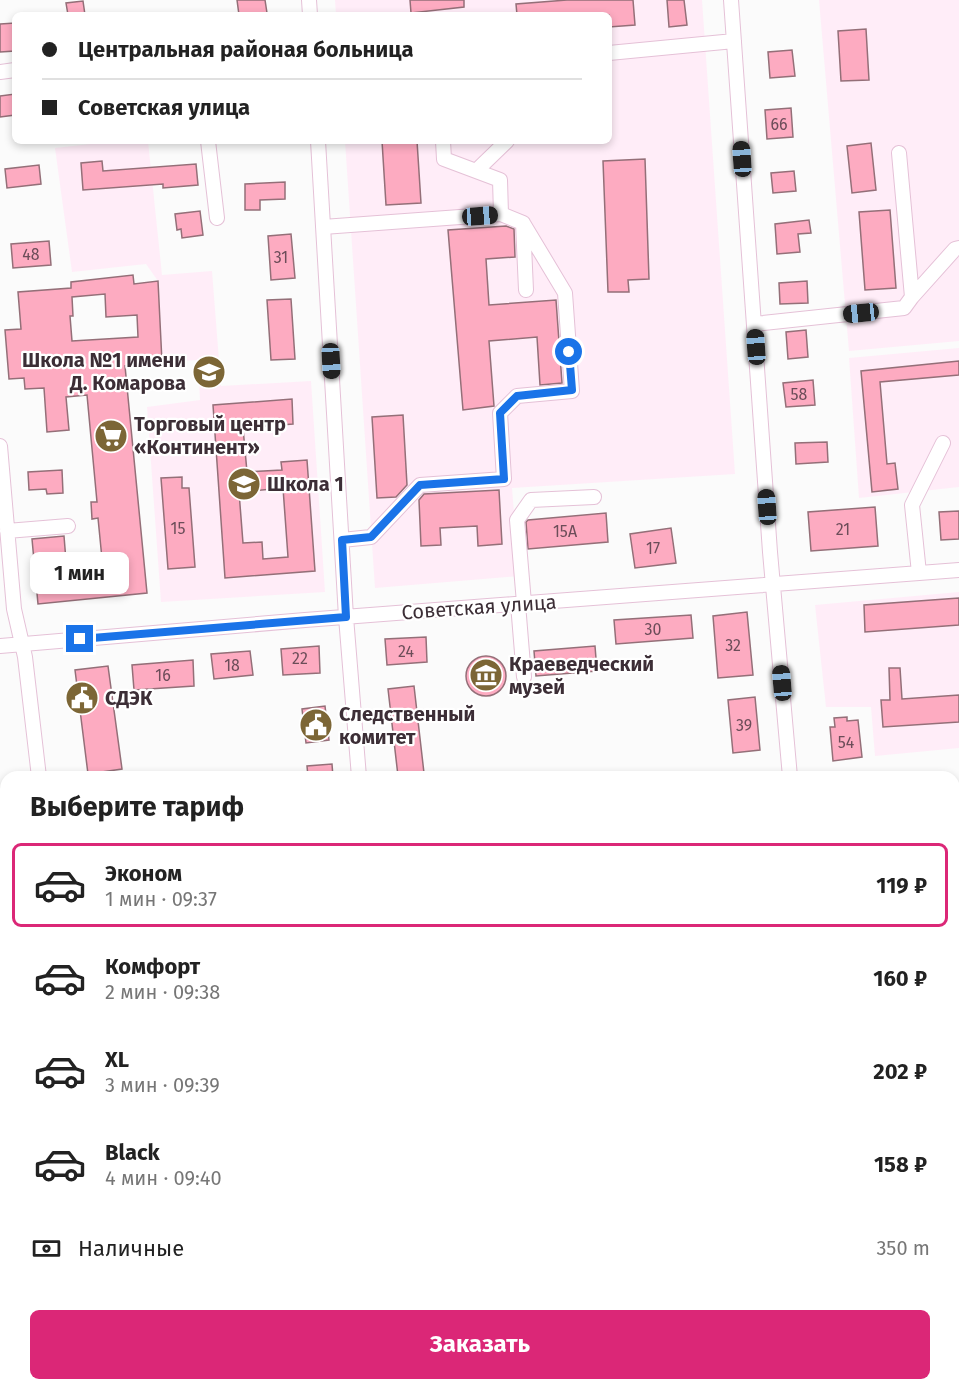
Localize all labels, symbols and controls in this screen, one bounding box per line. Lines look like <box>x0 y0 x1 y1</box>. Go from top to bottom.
text: Центральная районая больница <box>78 36 413 63</box>
text: Советская улица <box>78 94 250 121</box>
house number: 66 <box>770 115 788 134</box>
car <box>732 140 752 178</box>
car <box>461 206 499 226</box>
house number: 48 <box>22 245 40 264</box>
house number: 31 <box>274 248 288 267</box>
car <box>842 302 880 324</box>
car <box>746 328 766 366</box>
route start <box>555 338 582 365</box>
car <box>321 343 341 379</box>
place label: Школа №1 имени Д. Комарова <box>22 348 186 395</box>
school or university icon: Школа №1 имени Д. Комарова <box>191 354 227 390</box>
house number: 58 <box>791 385 808 404</box>
place label: Торговый центр «Континент» <box>134 412 286 459</box>
supermarket icon: Торговый центр «Континент» <box>93 418 129 454</box>
school or university icon: Школа 1 <box>226 466 262 502</box>
place label: Школа 1 <box>267 472 344 496</box>
car <box>757 488 777 526</box>
house number: 15 <box>171 519 185 538</box>
house number: 21 <box>836 520 850 539</box>
house number: 15А <box>553 522 578 541</box>
house number: 17 <box>646 539 660 558</box>
callout: 1 мин <box>31 552 130 594</box>
text: 1 мин <box>54 561 105 585</box>
street label: Советская улица <box>401 590 557 624</box>
house number: 30 <box>645 620 662 639</box>
route end <box>66 625 93 652</box>
house number: 32 <box>725 636 741 655</box>
house number: 24 <box>398 642 414 661</box>
house number: 22 <box>292 649 308 668</box>
place label: Краеведческий музей <box>509 652 654 699</box>
house number: 18 <box>224 656 240 675</box>
museum icon: Краеведческий музей <box>468 657 504 693</box>
car <box>771 664 793 702</box>
house number: 16 <box>155 666 171 685</box>
public building icon: СДЭК <box>64 680 100 716</box>
place label: СДЭК <box>105 686 153 710</box>
place label: Следственный комитет <box>339 702 475 749</box>
public building icon: Следственный комитет <box>298 707 334 743</box>
house number: 39 <box>736 716 752 735</box>
house number: 54 <box>838 733 855 752</box>
text: Выберите тариф <box>30 791 244 823</box>
icon: car <box>33 858 87 912</box>
text: Эконом <box>105 860 182 887</box>
text: 119 ₽ <box>876 872 927 899</box>
text: 1 мин · 09:37 <box>105 887 217 911</box>
icon: car <box>33 951 87 1005</box>
text: Комфорт <box>105 953 200 980</box>
text: 160 ₽ <box>873 965 927 992</box>
text: 2 мин · 09:38 <box>105 980 220 1004</box>
icon: car <box>33 1044 87 1098</box>
text: XL <box>105 1046 129 1073</box>
text: 202 ₽ <box>873 1058 927 1085</box>
text: 3 мин · 09:39 <box>105 1073 220 1097</box>
icon: car <box>33 1137 87 1191</box>
text: Black <box>105 1139 160 1166</box>
text: 158 ₽ <box>874 1151 927 1178</box>
text: 4 мин · 09:40 <box>105 1166 222 1190</box>
icon: cash <box>30 1232 63 1265</box>
text: Наличные <box>78 1235 184 1262</box>
text: 350 m <box>876 1236 930 1260</box>
button: Заказать <box>30 1310 930 1379</box>

